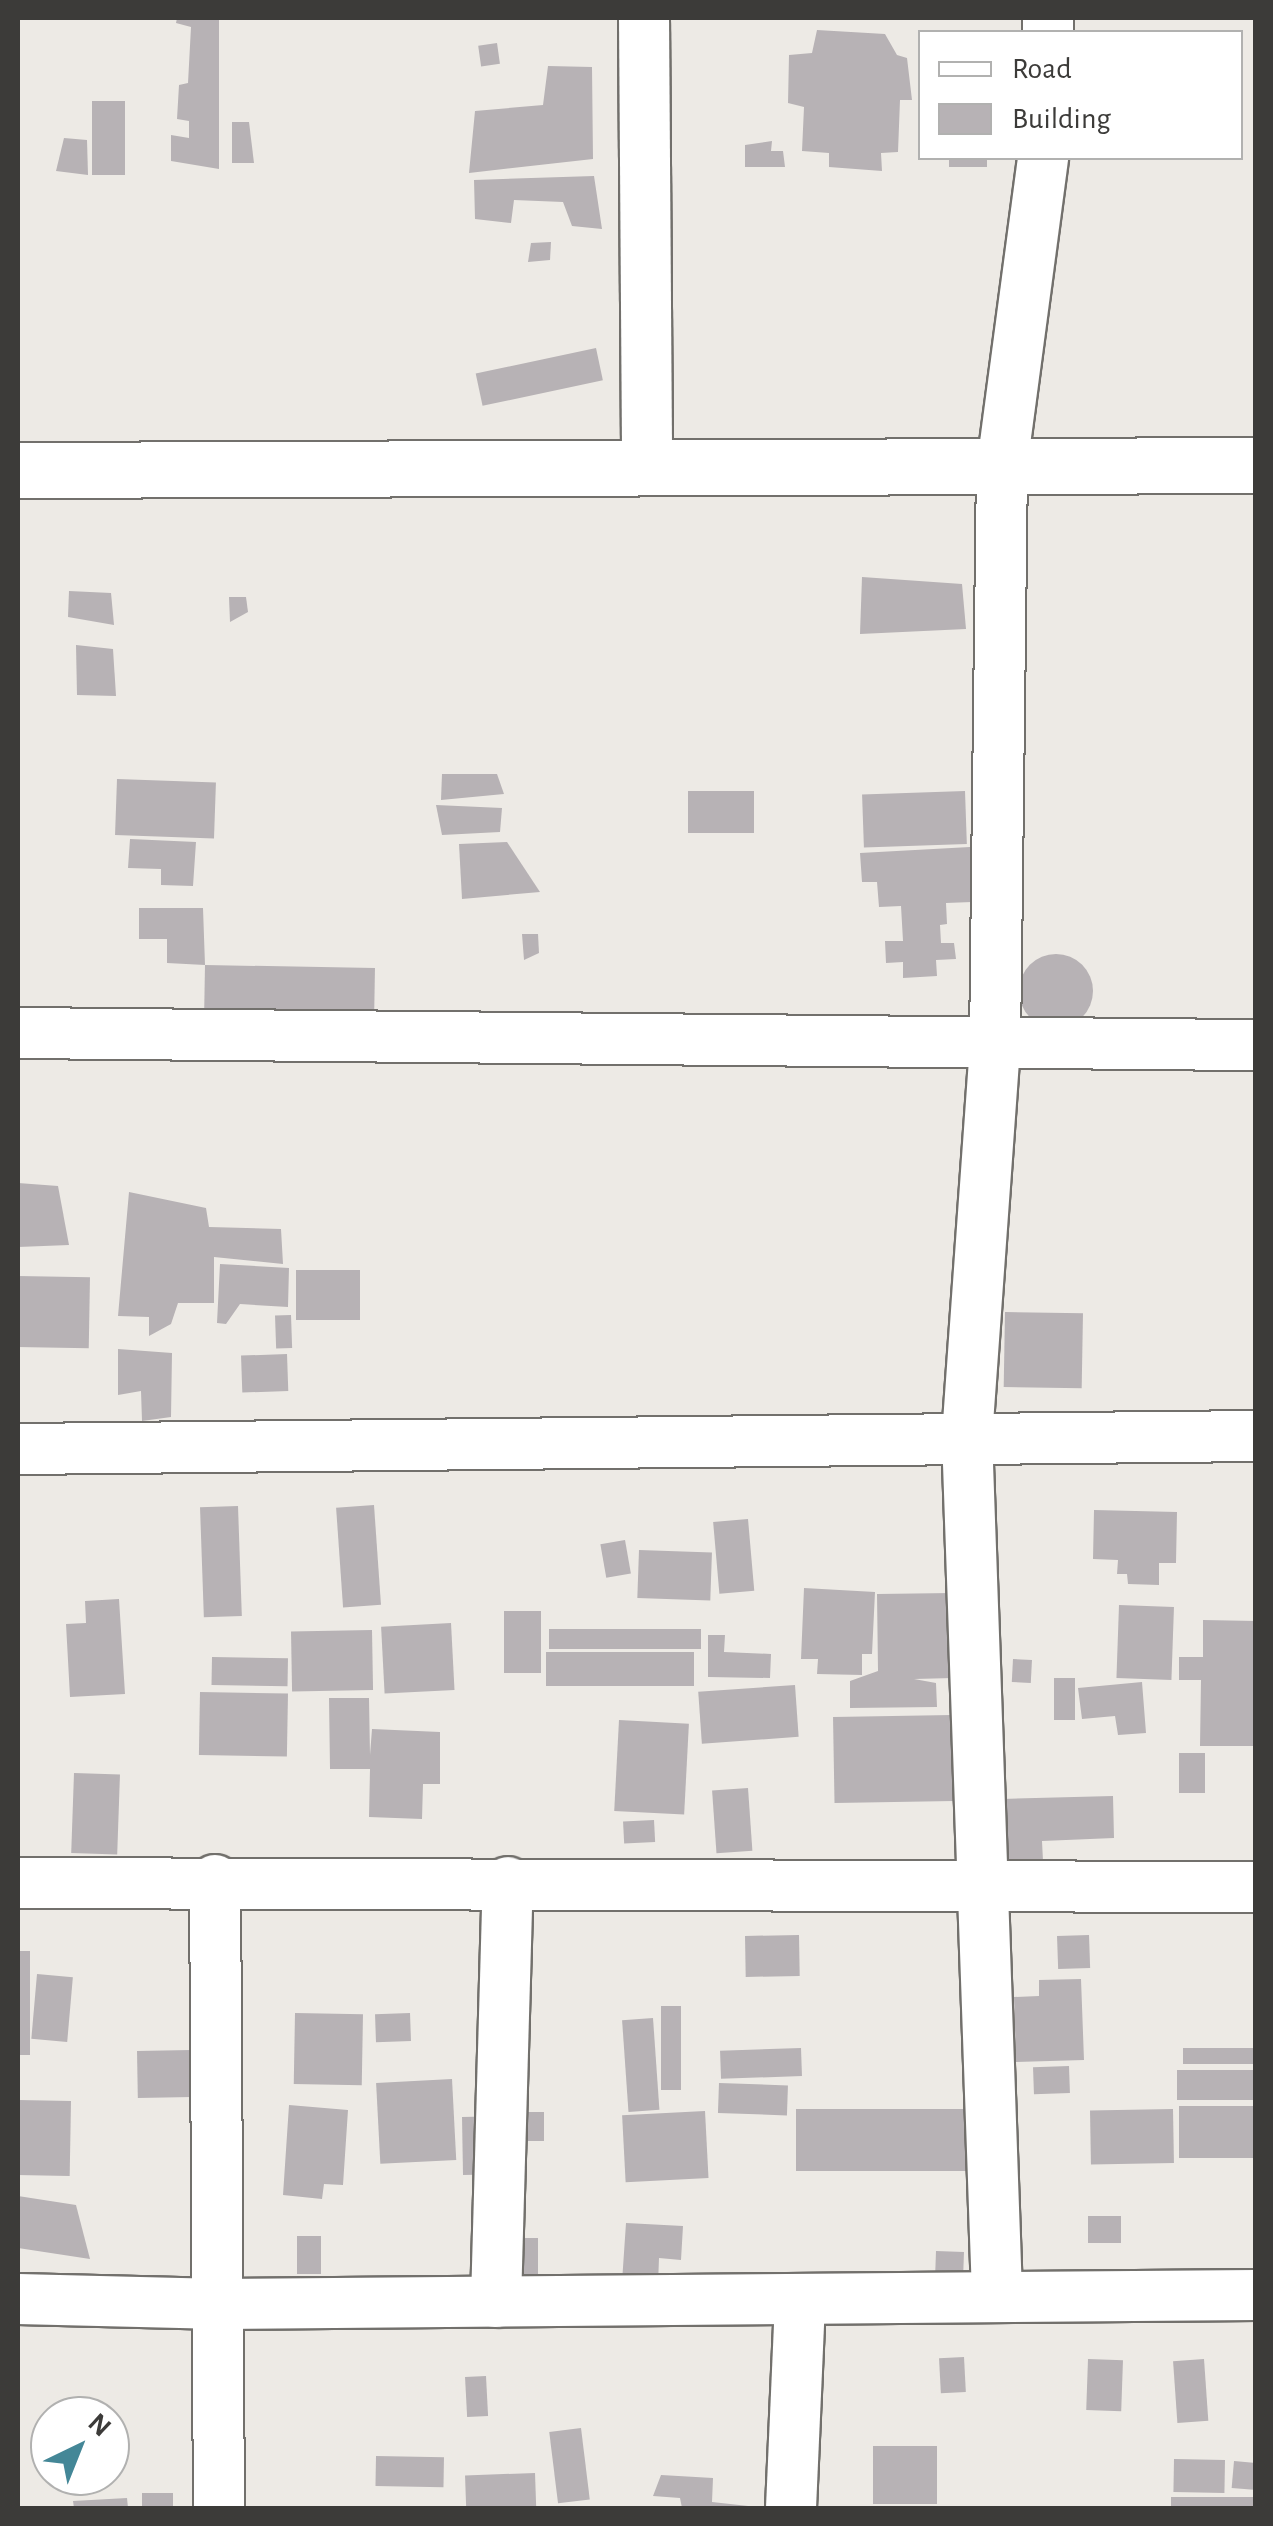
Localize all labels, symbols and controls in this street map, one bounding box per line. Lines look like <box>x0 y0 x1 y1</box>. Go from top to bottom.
legend <box>918 30 1243 160</box>
text: Road <box>1012 54 1072 84</box>
text: Building <box>1012 104 1111 134</box>
north arrow <box>30 2396 130 2496</box>
text: N <box>82 2409 116 2442</box>

